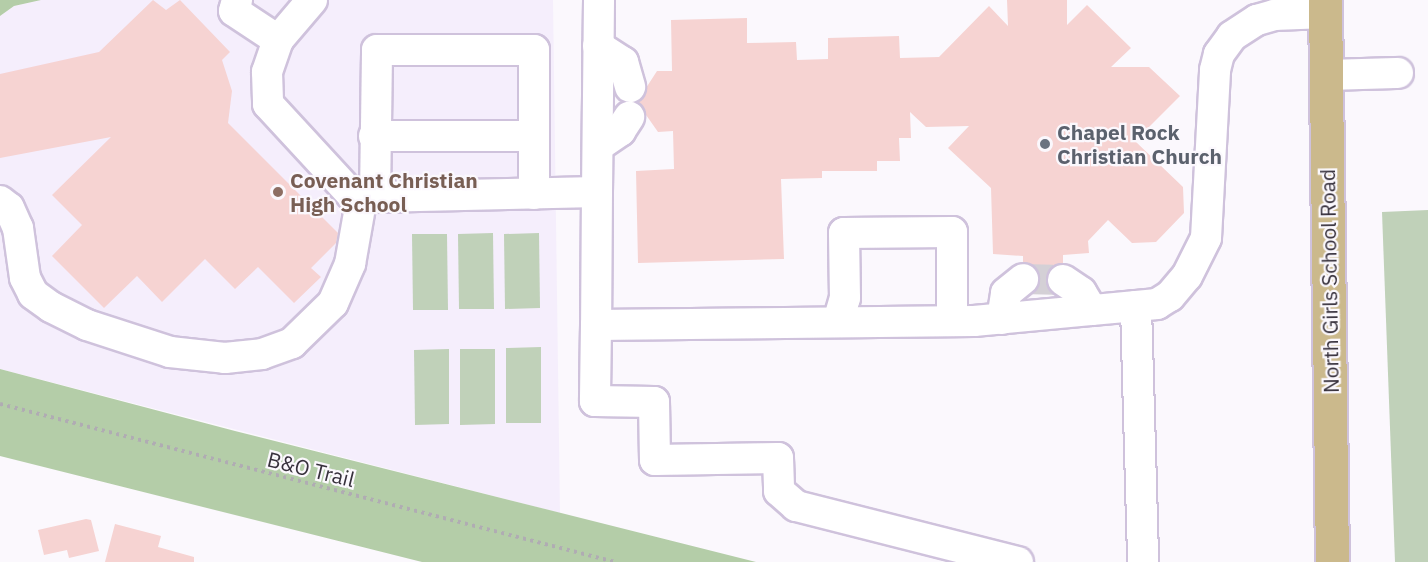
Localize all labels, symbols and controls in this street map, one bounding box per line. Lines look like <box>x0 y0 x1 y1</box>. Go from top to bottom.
place label: Chapel Rock Christian Church <box>1057 119 1222 169</box>
marker: Chapel Rock Christian Church <box>1038 137 1052 151</box>
place label: Covenant Christian High School <box>290 167 478 217</box>
street label: North Girls School Road <box>1314 169 1344 393</box>
marker: Covenant Christian High School <box>271 185 285 199</box>
street label: B&O Trail <box>265 446 357 492</box>

